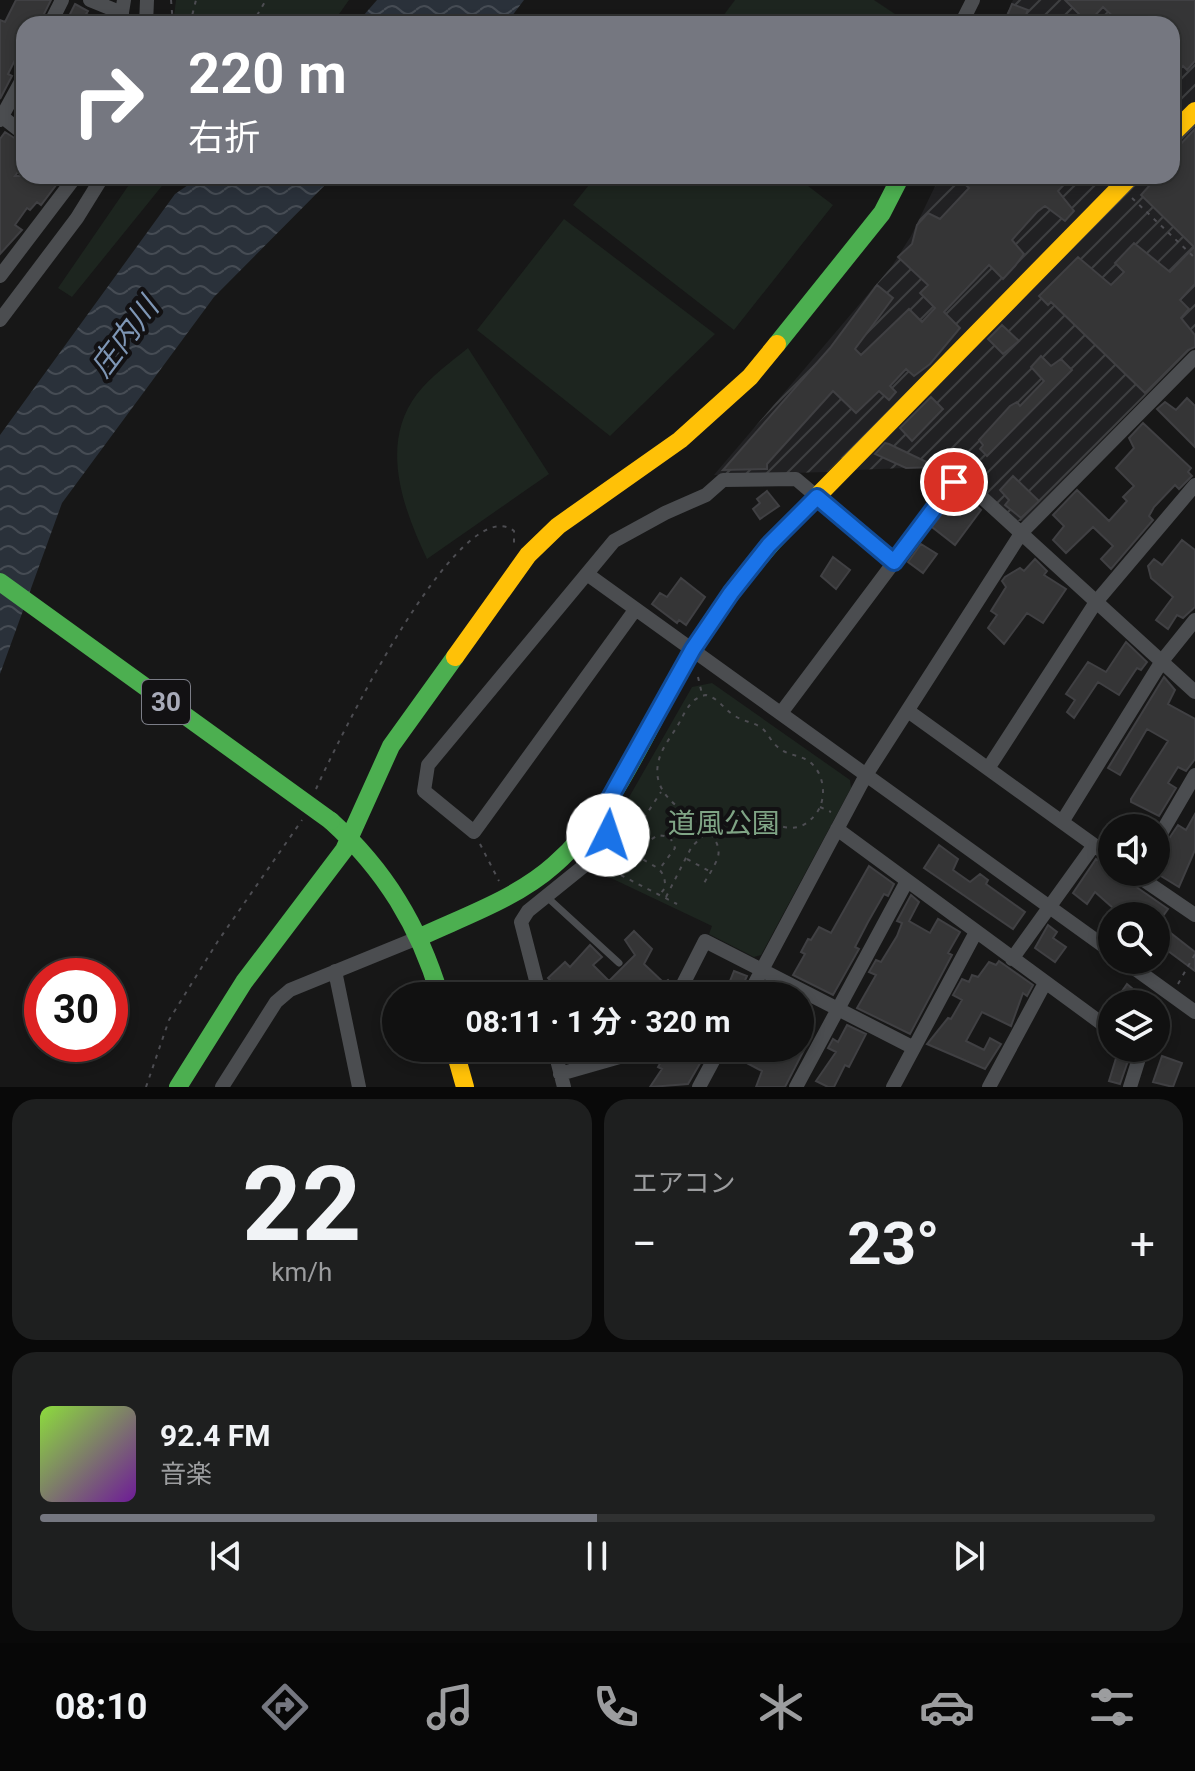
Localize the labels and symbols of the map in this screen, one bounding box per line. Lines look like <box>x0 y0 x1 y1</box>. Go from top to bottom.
water label: 庄内川 <box>83 288 167 383</box>
pin <box>920 448 988 516</box>
road number: 30 <box>142 680 190 724</box>
position arrow <box>566 793 650 877</box>
park label: 道風公園 <box>668 807 780 840</box>
speed limit sign: 30 <box>24 958 128 1062</box>

